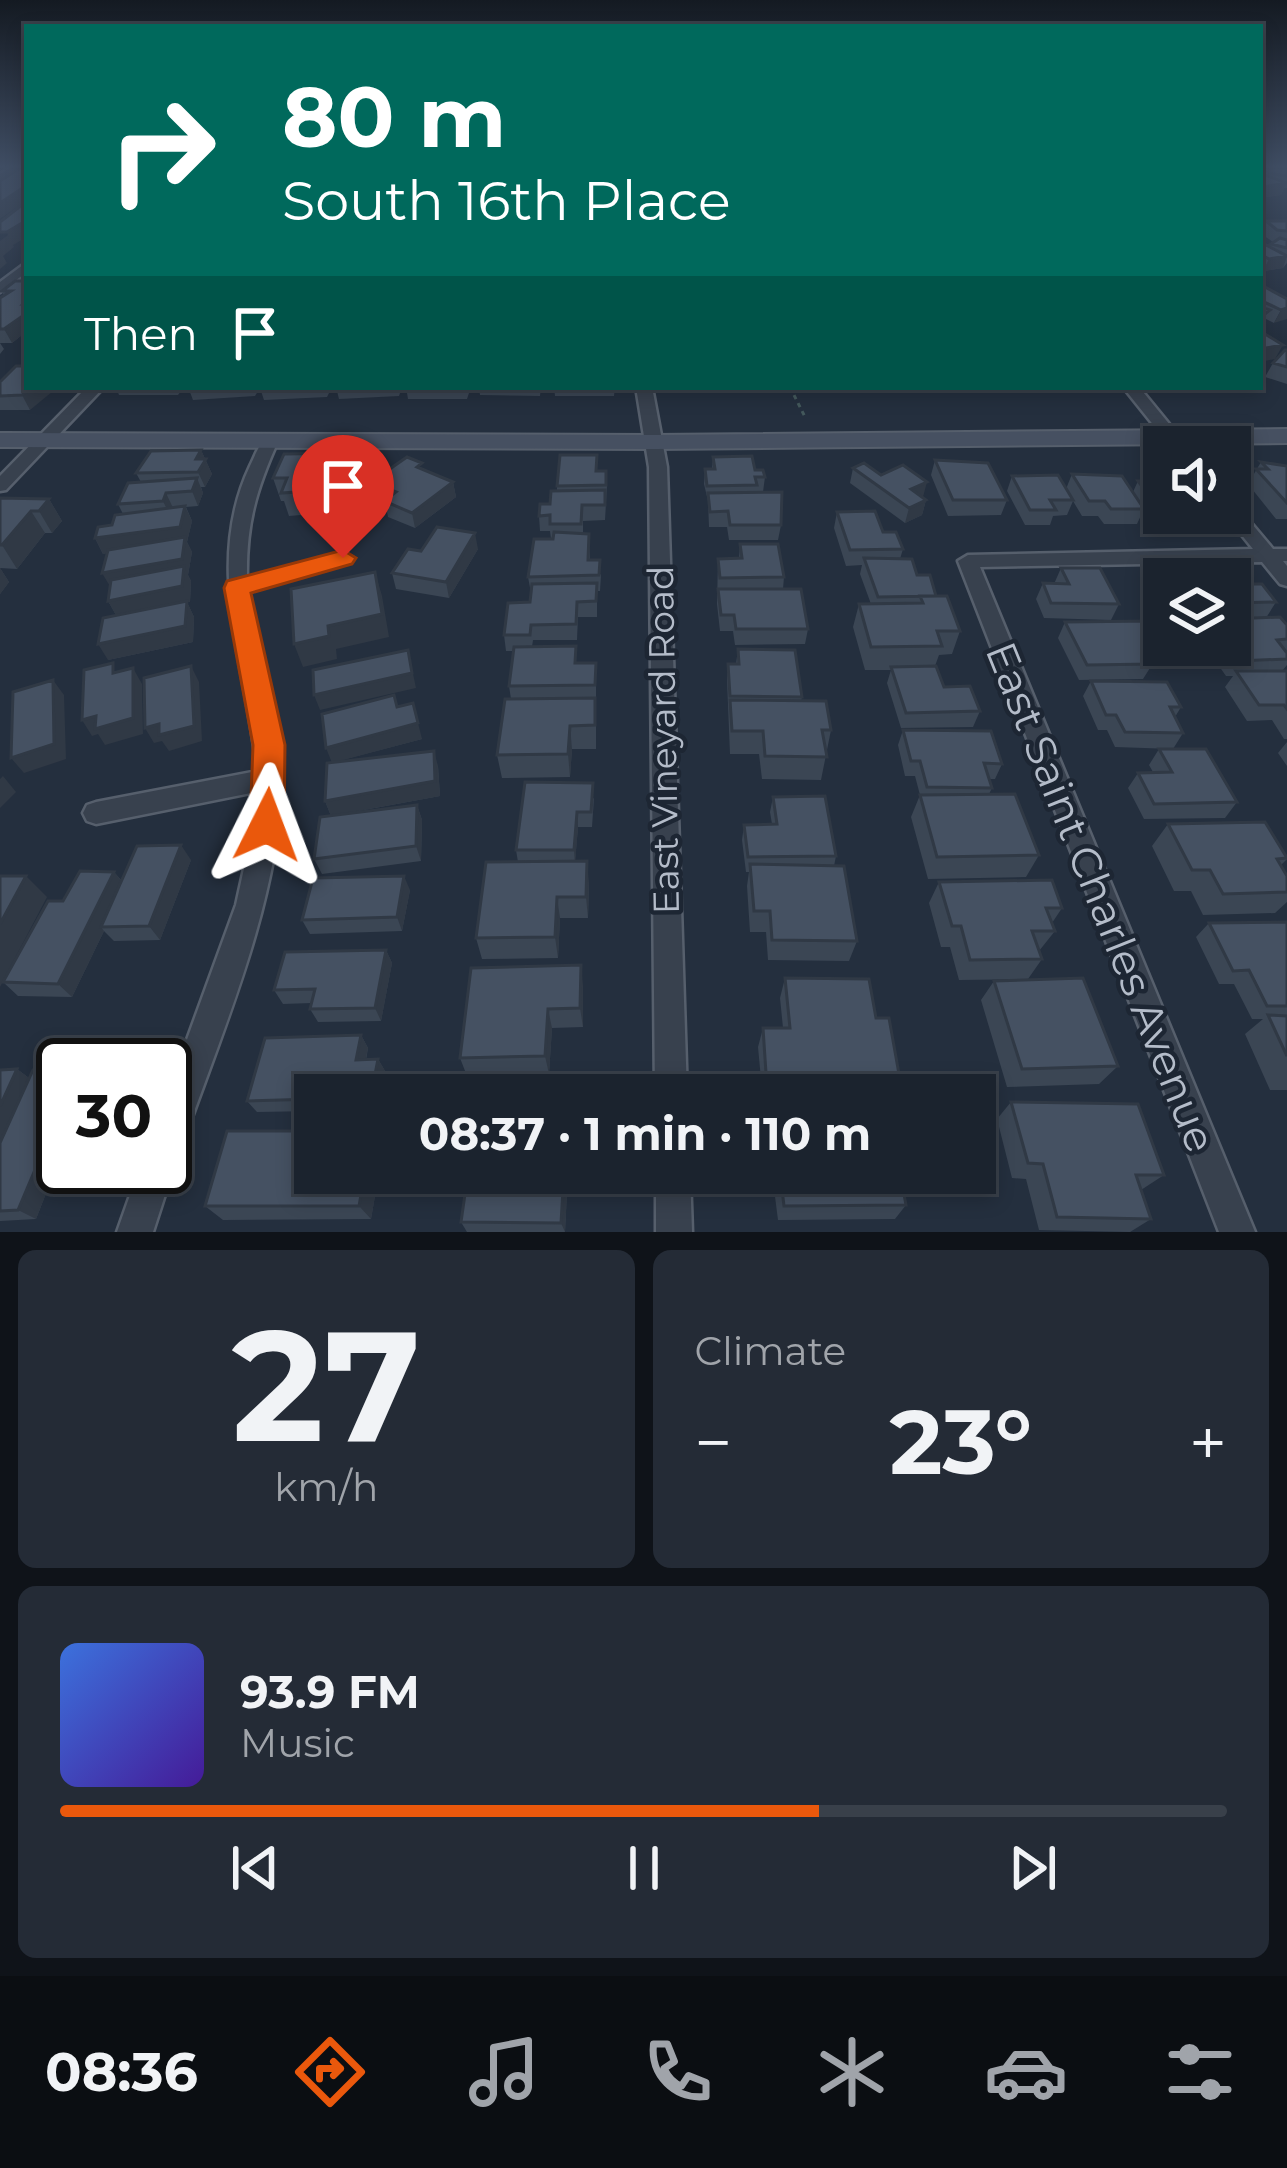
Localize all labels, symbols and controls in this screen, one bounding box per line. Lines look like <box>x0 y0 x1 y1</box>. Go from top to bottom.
text: 80 m <box>282 66 506 168</box>
icon: right <box>84 72 240 228</box>
text: South 16th Place <box>282 168 731 234</box>
icon: arrive <box>222 300 288 366</box>
text: Then <box>84 306 198 361</box>
map controls <box>1143 426 1251 666</box>
button: sound <box>1143 426 1251 534</box>
pin <box>292 435 394 558</box>
icon: arrive <box>310 453 376 519</box>
button: layers <box>1143 558 1251 666</box>
street label: East Vineyard Road <box>638 565 688 915</box>
street label: East Saint Charles Avenue <box>975 634 1227 1160</box>
position arrow <box>204 762 330 888</box>
speed limit sign: 30 <box>36 1038 192 1194</box>
text: 08:37 · 1 min · 110 m <box>419 1106 871 1161</box>
text: 27 <box>232 1290 421 1480</box>
text: Climate <box>695 1327 846 1375</box>
text: 23° <box>889 1387 1032 1497</box>
text: − <box>695 1402 732 1483</box>
text: + <box>1189 1402 1227 1483</box>
text: km/h <box>274 1463 378 1511</box>
text: 93.9 FM <box>240 1664 420 1719</box>
text: Music <box>240 1719 355 1767</box>
icon: previous <box>222 1835 288 1901</box>
icon: pause <box>611 1835 677 1901</box>
icon: next <box>1000 1835 1066 1901</box>
icon: directions <box>288 2030 372 2114</box>
icon: music <box>462 2030 546 2114</box>
icon: phone <box>636 2030 720 2114</box>
icon: climate <box>810 2030 894 2114</box>
icon: car <box>984 2030 1068 2114</box>
icon: filters <box>1158 2030 1242 2114</box>
text: 08:36 <box>45 2039 198 2105</box>

